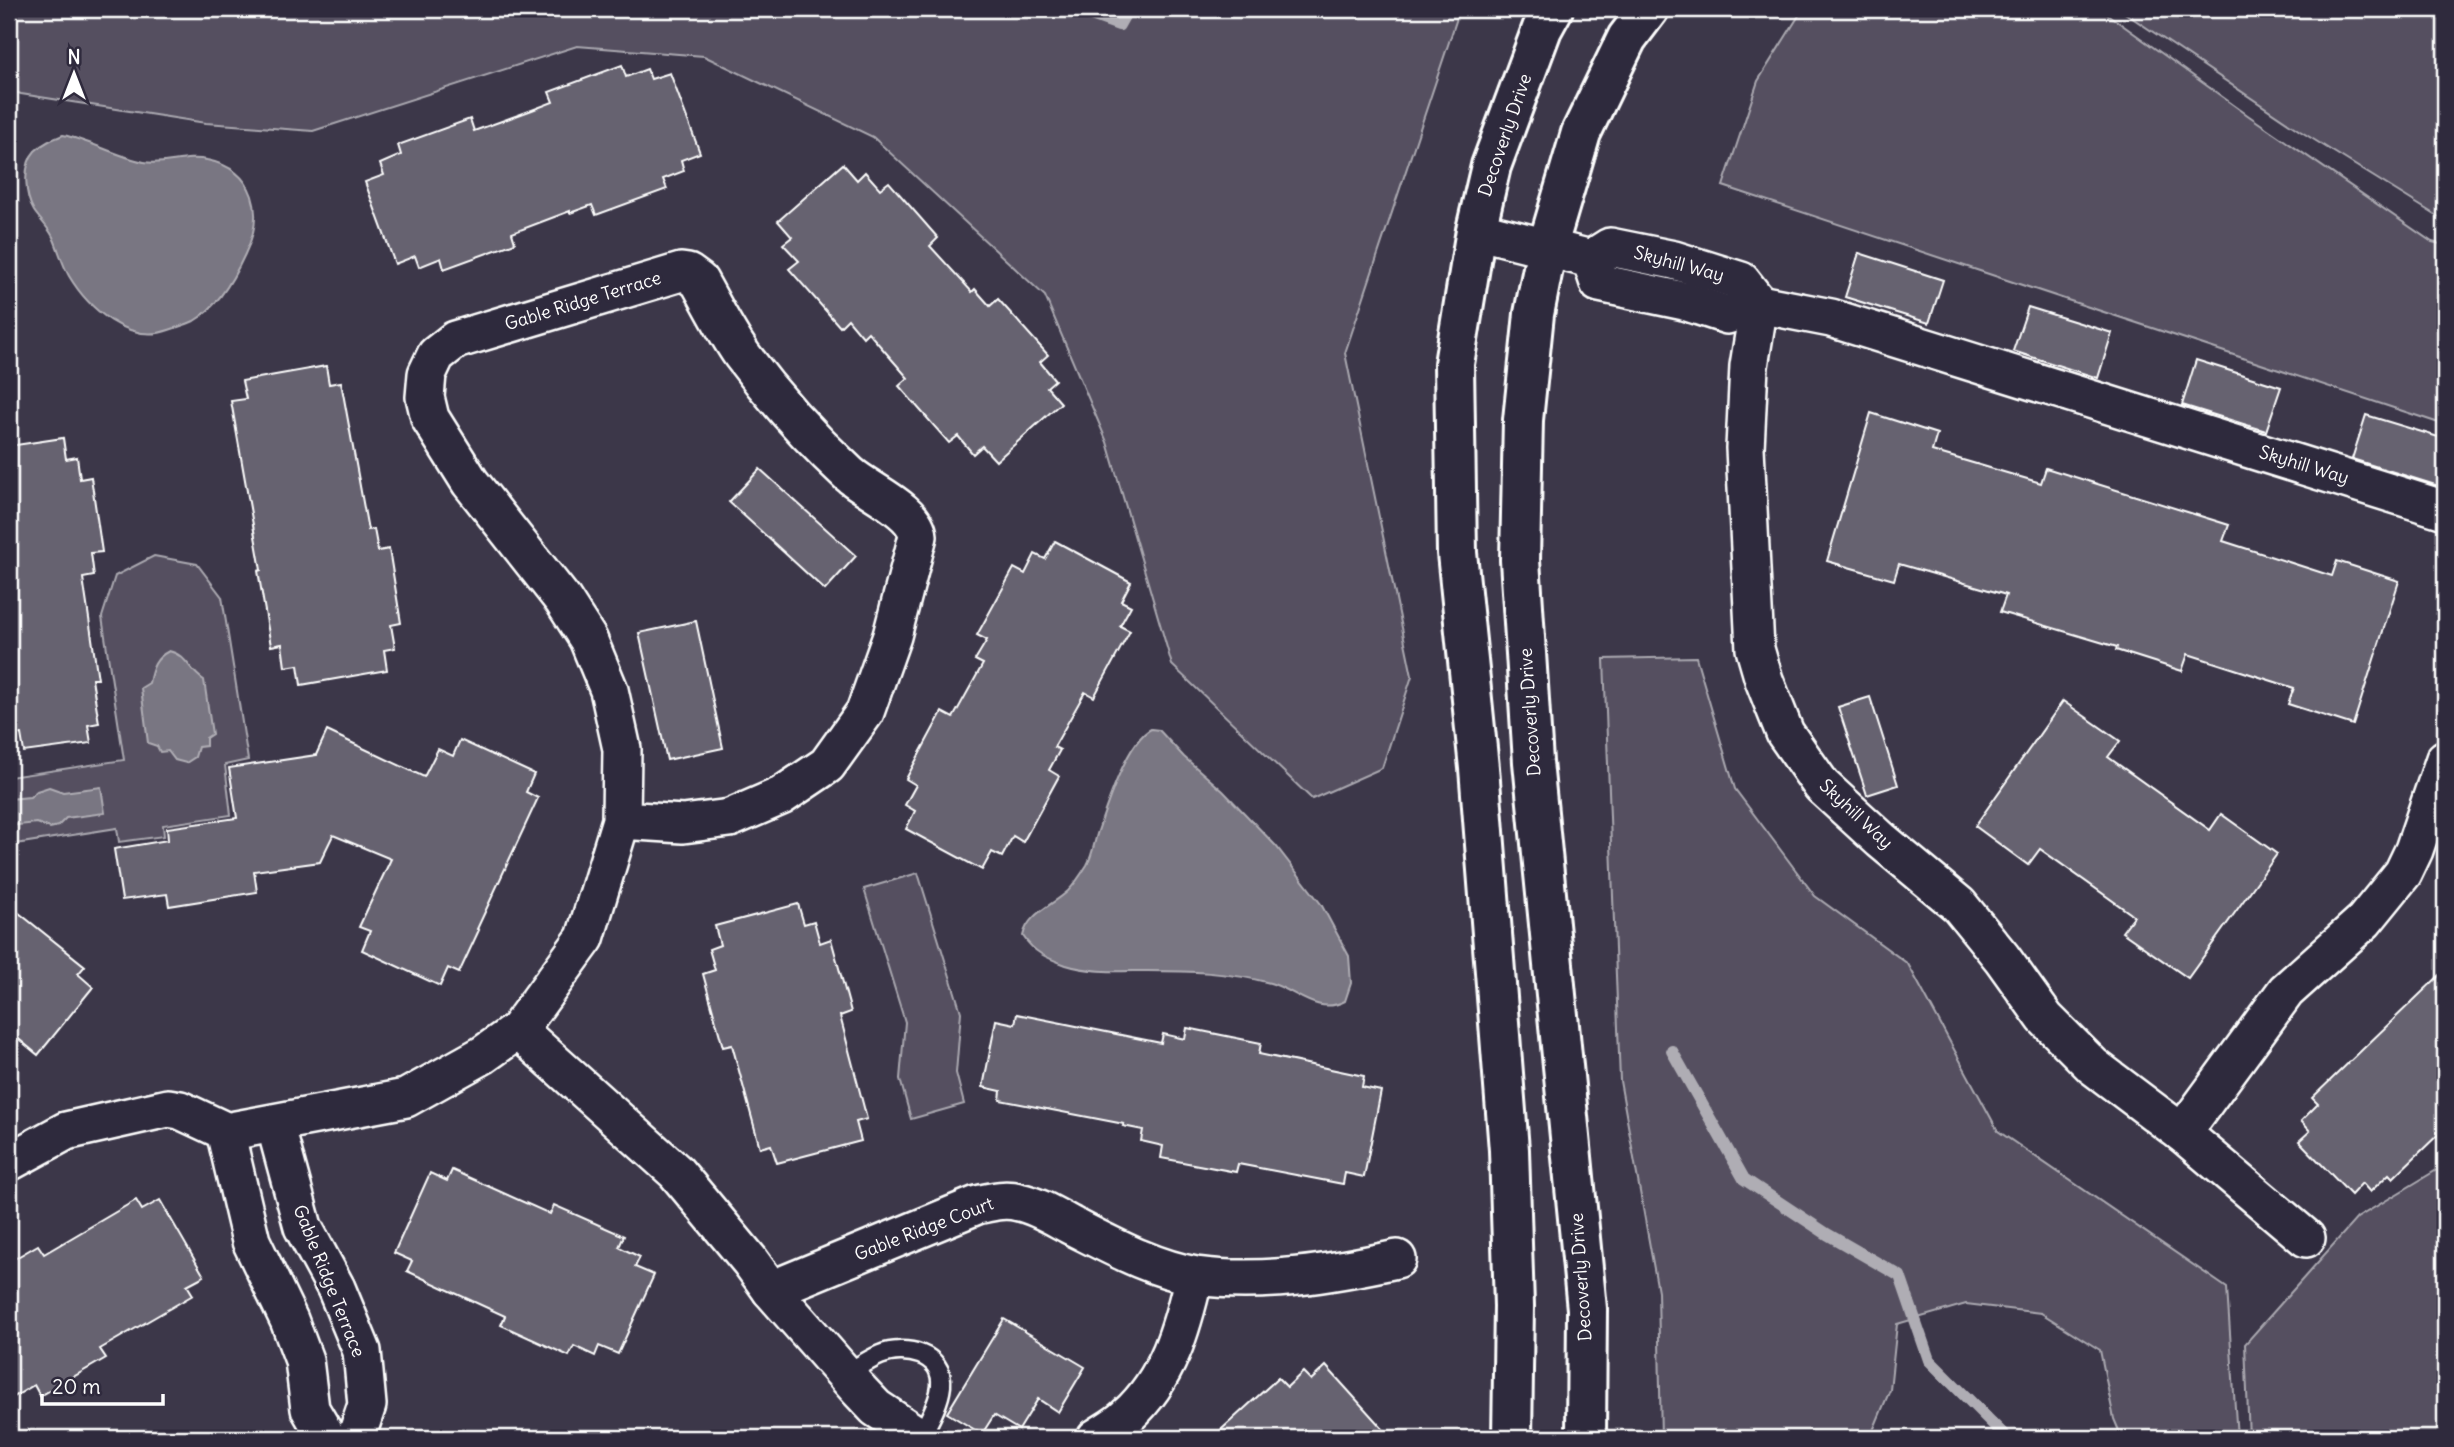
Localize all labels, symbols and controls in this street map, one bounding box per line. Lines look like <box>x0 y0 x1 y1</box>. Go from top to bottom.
north arrow <box>38 38 108 108</box>
text: N <box>67 45 81 69</box>
street label: Decoverly Drive <box>1473 70 1536 199</box>
street label: Skyhill Way <box>1632 240 1727 287</box>
street label: Gable Ridge Terrace <box>502 266 664 335</box>
street label: Skyhill Way <box>2257 440 2352 489</box>
street label: Decoverly Drive <box>1514 647 1545 777</box>
street label: Skyhill Way <box>1815 774 1898 854</box>
street label: Gable Ridge Court <box>851 1191 997 1266</box>
street label: Gable Ridge Terrace <box>288 1201 371 1360</box>
street label: Decoverly Drive <box>1565 1212 1596 1342</box>
scale bar <box>42 1363 163 1407</box>
text: 20 m <box>52 1373 101 1400</box>

